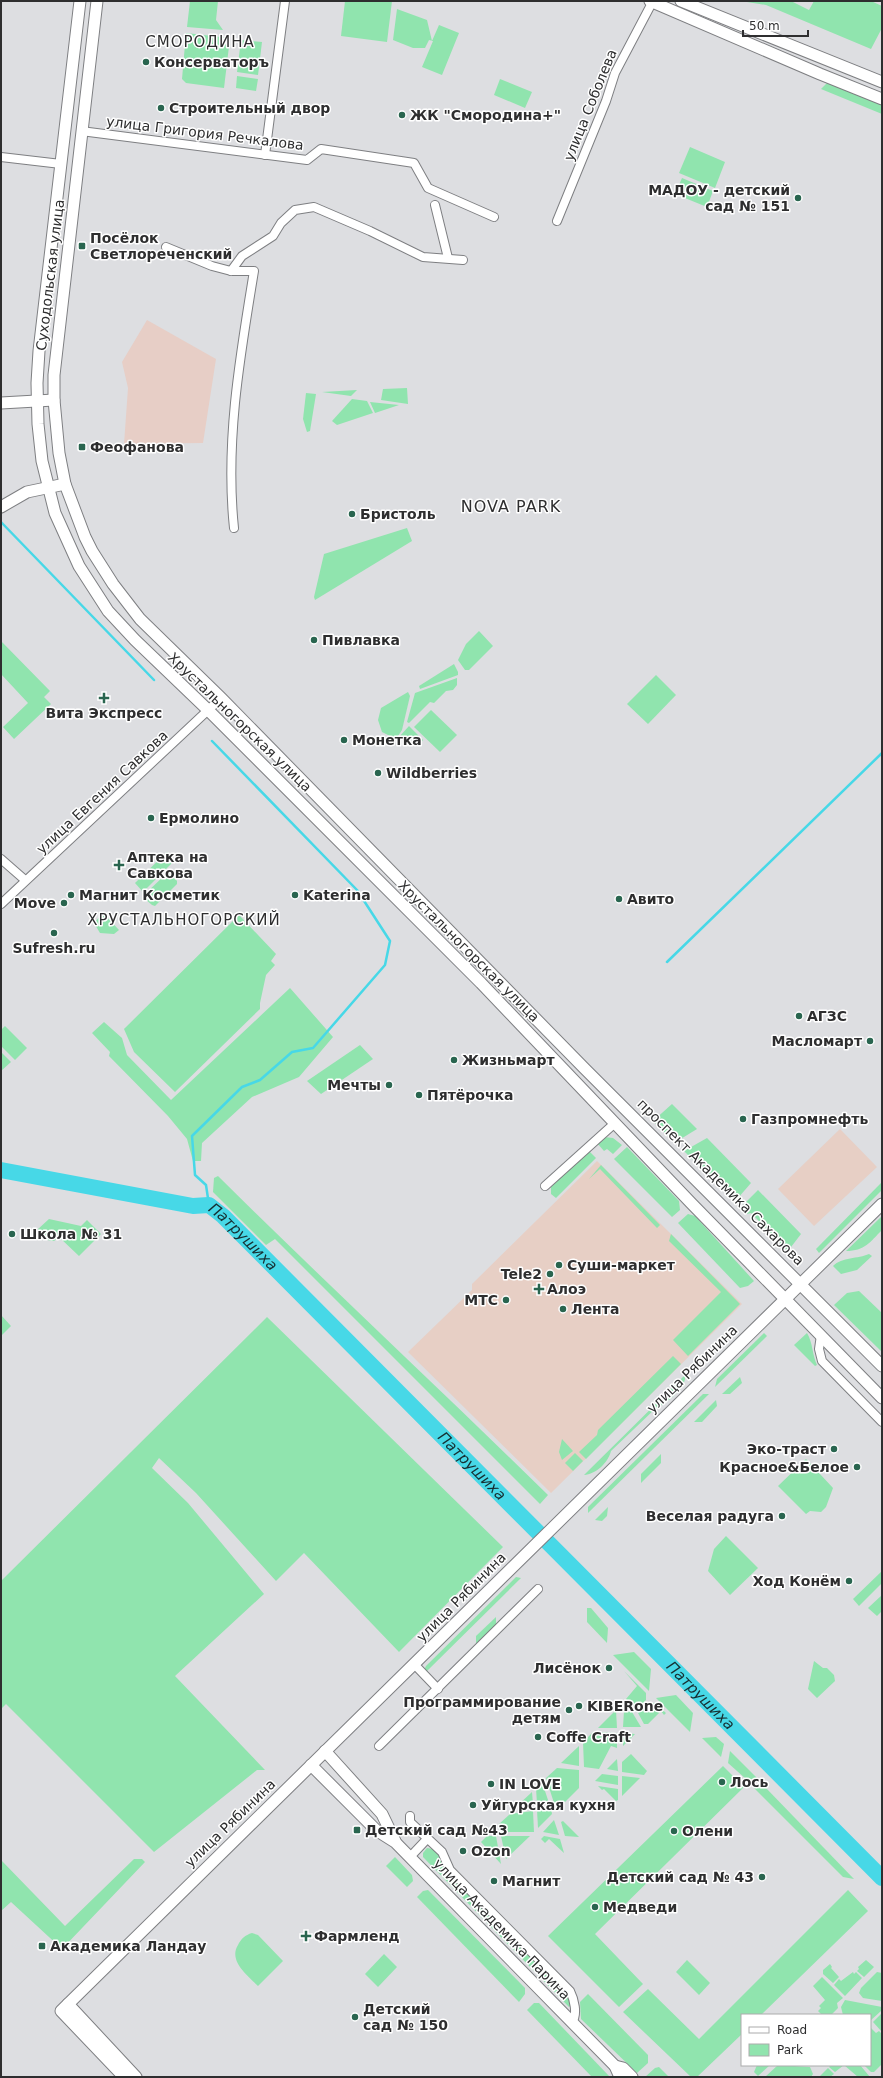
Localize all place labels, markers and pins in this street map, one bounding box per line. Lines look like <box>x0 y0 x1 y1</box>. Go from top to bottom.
place label: Консерваторъ <box>154 54 269 70</box>
marker: Консерваторъ <box>141 57 151 67</box>
place label: Строительный двор <box>169 100 330 116</box>
marker: Строительный двор <box>156 103 166 113</box>
place label: ЖК "Смородина+" <box>410 107 561 123</box>
marker: ЖК "Смородина+" <box>397 110 407 120</box>
place label: МАДОУ - детский сад № 151 <box>648 182 790 214</box>
marker: МАДОУ - детский сад № 151 <box>793 193 803 203</box>
place label: Посёлок Светлореченский <box>90 230 232 262</box>
marker: Посёлок Светлореченский <box>77 241 87 251</box>
place label: Феофанова <box>90 439 184 455</box>
marker: Феофанова <box>77 442 87 452</box>
place label: Бристоль <box>360 506 436 522</box>
marker: Бристоль <box>347 509 357 519</box>
place label: Пивлавка <box>322 632 400 648</box>
marker: Пивлавка <box>309 635 319 645</box>
marker: Вита Экспресс <box>99 693 109 703</box>
place label: Вита Экспресс <box>46 705 162 721</box>
place label: Монетка <box>352 732 422 748</box>
marker: Монетка <box>339 735 349 745</box>
place label: Wildberries <box>386 765 477 781</box>
marker: Wildberries <box>373 768 383 778</box>
place label: Ермолино <box>159 810 239 826</box>
marker: Ермолино <box>146 813 156 823</box>
place label: Аптека на Савкова <box>127 849 208 881</box>
marker: Аптека на Савкова <box>114 860 124 870</box>
place label: Магнит Косметик <box>79 887 220 903</box>
place label: Katerina <box>303 887 371 903</box>
marker: Магнит Косметик <box>66 890 76 900</box>
marker: Katerina <box>290 890 300 900</box>
place label: Авито <box>627 891 675 907</box>
marker: Авито <box>614 894 624 904</box>
place label: Move <box>14 895 56 911</box>
marker: Move <box>59 898 69 908</box>
marker: Sufresh.ru <box>49 928 59 938</box>
place label: Sufresh.ru <box>12 940 96 956</box>
place label: АГЗС <box>807 1008 847 1024</box>
marker: АГЗС <box>794 1011 804 1021</box>
place label: Масломарт <box>771 1033 863 1049</box>
marker: Масломарт <box>865 1036 875 1046</box>
place label: Жизньмарт <box>462 1052 556 1068</box>
marker: Жизньмарт <box>449 1055 459 1065</box>
place label: Мечты <box>327 1077 381 1093</box>
marker: Мечты <box>384 1080 394 1090</box>
place label: Пятёрочка <box>427 1087 514 1103</box>
marker: Пятёрочка <box>414 1090 424 1100</box>
place label: Газпромнефть <box>751 1111 868 1127</box>
marker: Газпромнефть <box>738 1114 748 1124</box>
place label: Школа № 31 <box>20 1226 122 1242</box>
marker: Школа № 31 <box>7 1229 17 1239</box>
place label: Суши-маркет <box>567 1257 676 1273</box>
marker: Суши-маркет <box>554 1260 564 1270</box>
place label: Tele2 <box>501 1266 542 1282</box>
marker: Tele2 <box>545 1269 555 1279</box>
place label: Алоэ <box>547 1281 586 1297</box>
marker: Алоэ <box>534 1284 544 1294</box>
place label: МТС <box>464 1292 498 1308</box>
marker: МТС <box>501 1295 511 1305</box>
place label: Лента <box>571 1301 619 1317</box>
marker: Лента <box>558 1304 568 1314</box>
place label: Эко-траст <box>747 1441 827 1457</box>
marker: Эко-траст <box>829 1444 839 1454</box>
place label: Красное&Белое <box>719 1459 849 1475</box>
marker: Красное&Белое <box>852 1462 862 1472</box>
place label: Веселая радуга <box>646 1508 774 1524</box>
marker: Веселая радуга <box>777 1511 787 1521</box>
place label: Ход Конём <box>753 1573 841 1589</box>
marker: Ход Конём <box>844 1576 854 1586</box>
place label: Лисёнок <box>533 1660 601 1676</box>
marker: Лисёнок <box>604 1663 614 1673</box>
place label: Программирование детям <box>403 1694 561 1726</box>
place label: KIBERone <box>587 1698 663 1714</box>
marker: KIBERone <box>574 1701 584 1711</box>
marker: Программирование детям <box>564 1705 574 1715</box>
place label: Coffe Craft <box>546 1729 631 1745</box>
marker: Coffe Craft <box>533 1732 543 1742</box>
place label: Лось <box>730 1774 769 1790</box>
place label: IN LOVE <box>499 1776 561 1792</box>
marker: Лось <box>717 1777 727 1787</box>
marker: IN LOVE <box>486 1779 496 1789</box>
place label: Уйгурская кухня <box>481 1797 616 1813</box>
marker: Уйгурская кухня <box>468 1800 478 1810</box>
place label: Детский сад №43 <box>365 1822 508 1838</box>
place label: Олени <box>682 1823 733 1839</box>
marker: Детский сад №43 <box>352 1825 362 1835</box>
marker: Олени <box>669 1826 679 1836</box>
place label: Ozon <box>471 1843 511 1859</box>
marker: Ozon <box>458 1846 468 1856</box>
place label: Детский сад № 43 <box>607 1869 754 1885</box>
marker: Детский сад № 43 <box>757 1872 767 1882</box>
place label: Магнит <box>502 1873 561 1889</box>
marker: Магнит <box>489 1876 499 1886</box>
place label: Медведи <box>603 1899 677 1915</box>
marker: Медведи <box>590 1902 600 1912</box>
place label: Фармленд <box>314 1928 400 1944</box>
marker: Фармленд <box>301 1931 311 1941</box>
place label: Академика Ландау <box>50 1938 206 1954</box>
marker: Академика Ландау <box>37 1941 47 1951</box>
place label: Детский сад № 150 <box>363 2001 448 2033</box>
marker: Детский сад № 150 <box>350 2012 360 2022</box>

